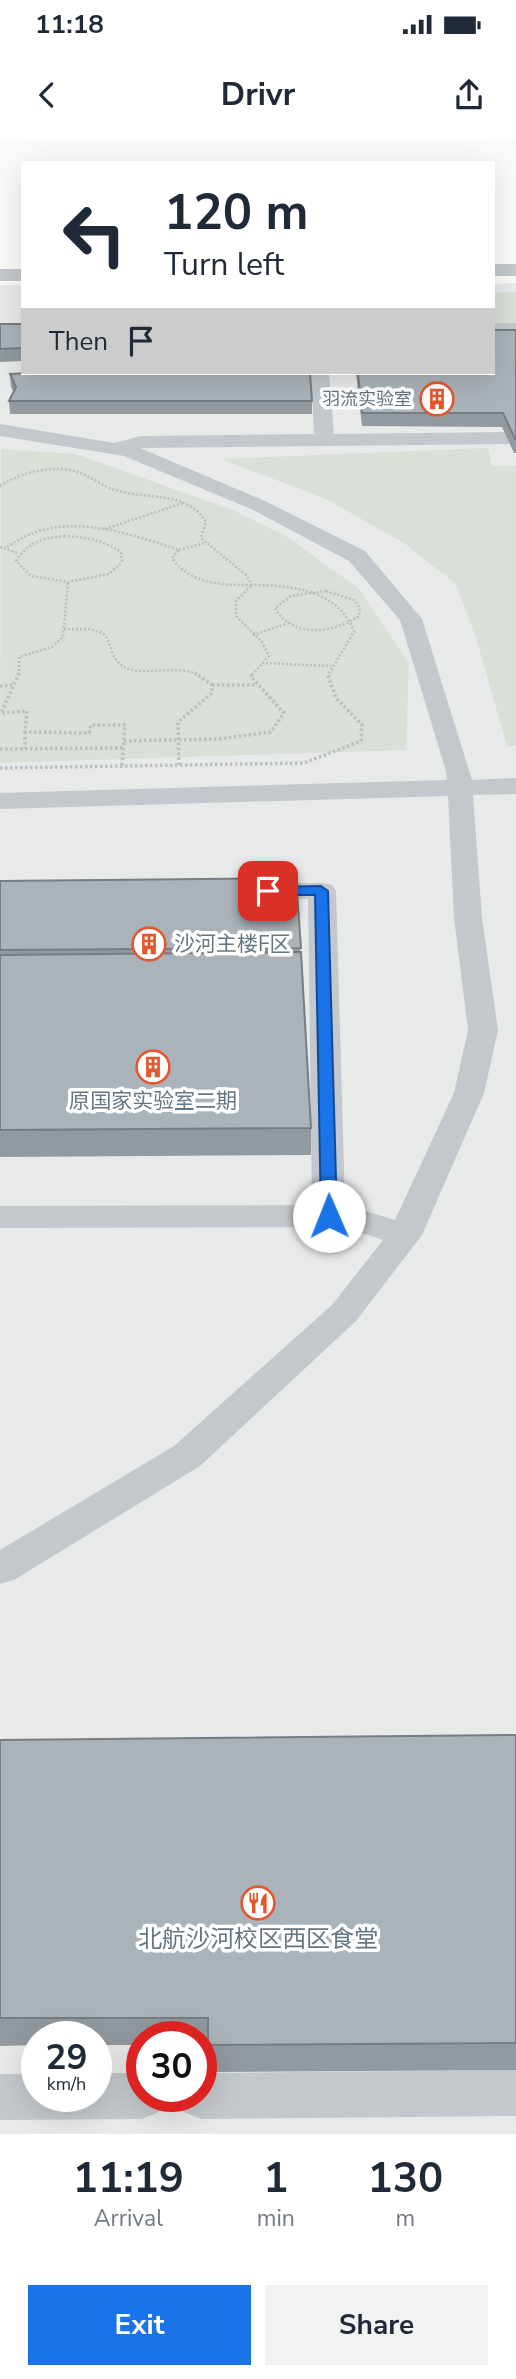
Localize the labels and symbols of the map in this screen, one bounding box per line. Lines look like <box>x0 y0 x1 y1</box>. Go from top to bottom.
building icon: 羽流实验室 <box>418 380 456 418</box>
place label: 羽流实验室 <box>322 387 412 411</box>
pin <box>238 861 298 921</box>
building icon: 沙河主楼F区 <box>130 925 168 963</box>
place label: 沙河主楼F区 <box>174 930 291 958</box>
building icon: 原国家实验室二期 <box>134 1048 172 1086</box>
place label: 原国家实验室二期 <box>69 1087 237 1115</box>
position arrow <box>292 1179 366 1253</box>
restaurant icon: 北航沙河校区西区食堂 <box>239 1884 277 1922</box>
place label: 北航沙河校区西区食堂 <box>138 1923 378 1955</box>
speed limit sign: 30 <box>126 2021 217 2112</box>

